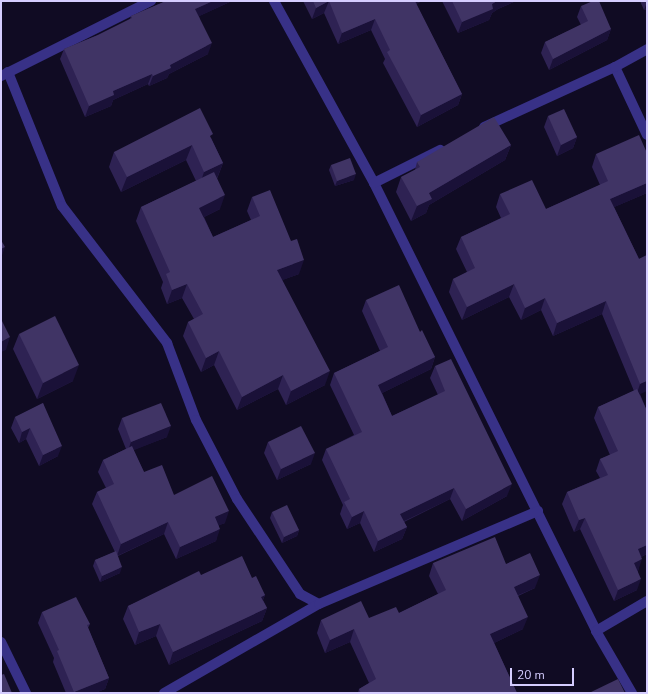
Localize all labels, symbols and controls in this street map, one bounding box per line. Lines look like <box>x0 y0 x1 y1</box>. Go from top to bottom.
scale bar <box>512 660 576 686</box>
text: 20 m <box>517 667 545 683</box>

